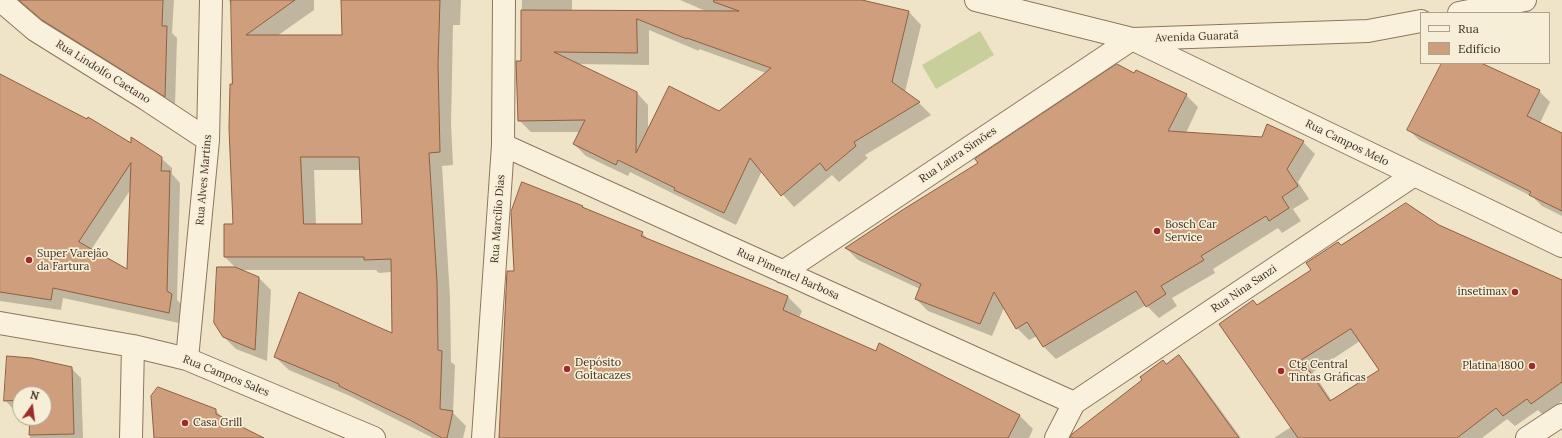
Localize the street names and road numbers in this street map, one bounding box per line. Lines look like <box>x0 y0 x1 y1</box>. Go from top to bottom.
street label: Avenida Guaratã <box>1155 29 1239 45</box>
street label: Rua Lindolfo Caetano <box>53 37 153 107</box>
street label: Rua Campos Melo <box>1303 117 1391 169</box>
street label: Rua Laura Simões <box>917 124 999 186</box>
street label: Rua Alves Martins <box>193 134 215 226</box>
street label: Rua Marcílio Dias <box>488 174 508 264</box>
street label: Rua Pimentel Barbosa <box>735 245 841 303</box>
street label: Rua Nina Sanzi <box>1209 262 1279 316</box>
street label: Rua Campos Sales <box>181 353 271 399</box>

